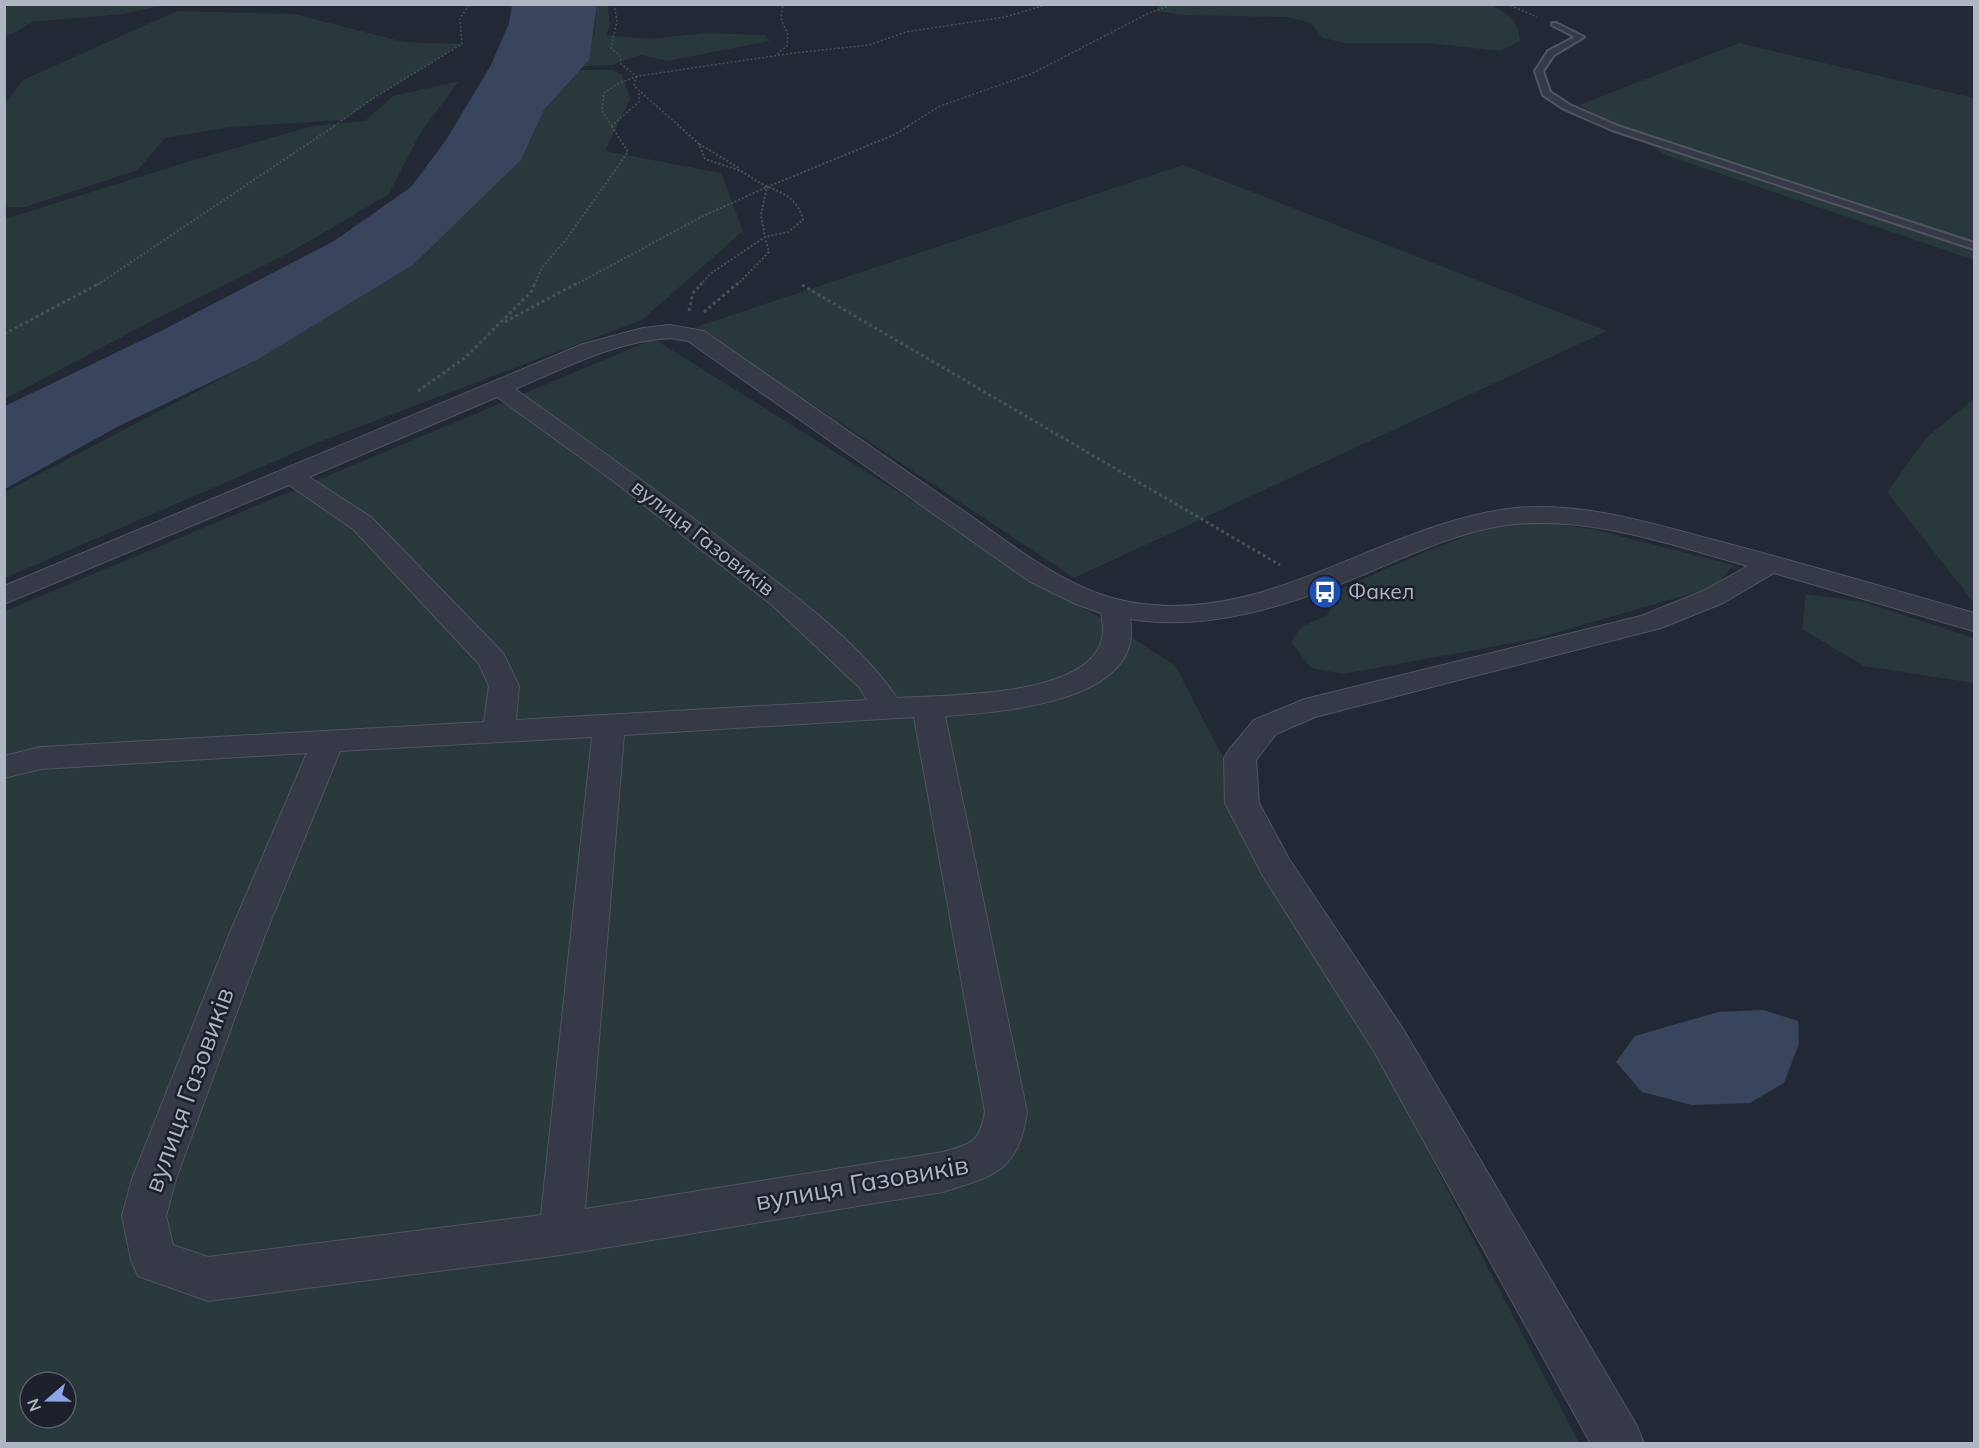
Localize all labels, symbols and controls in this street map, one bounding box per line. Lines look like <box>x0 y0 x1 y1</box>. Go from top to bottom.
street label: вулиця Газовиків <box>627 473 780 601</box>
bus stop icon: Факел <box>1307 574 1343 610</box>
place label: Факел <box>1348 578 1414 604</box>
street label: вулиця Газовиків <box>136 983 241 1197</box>
street label: вулиця Газовиків <box>753 1148 971 1217</box>
north arrow <box>18 1370 78 1430</box>
text: N <box>22 1396 45 1414</box>

